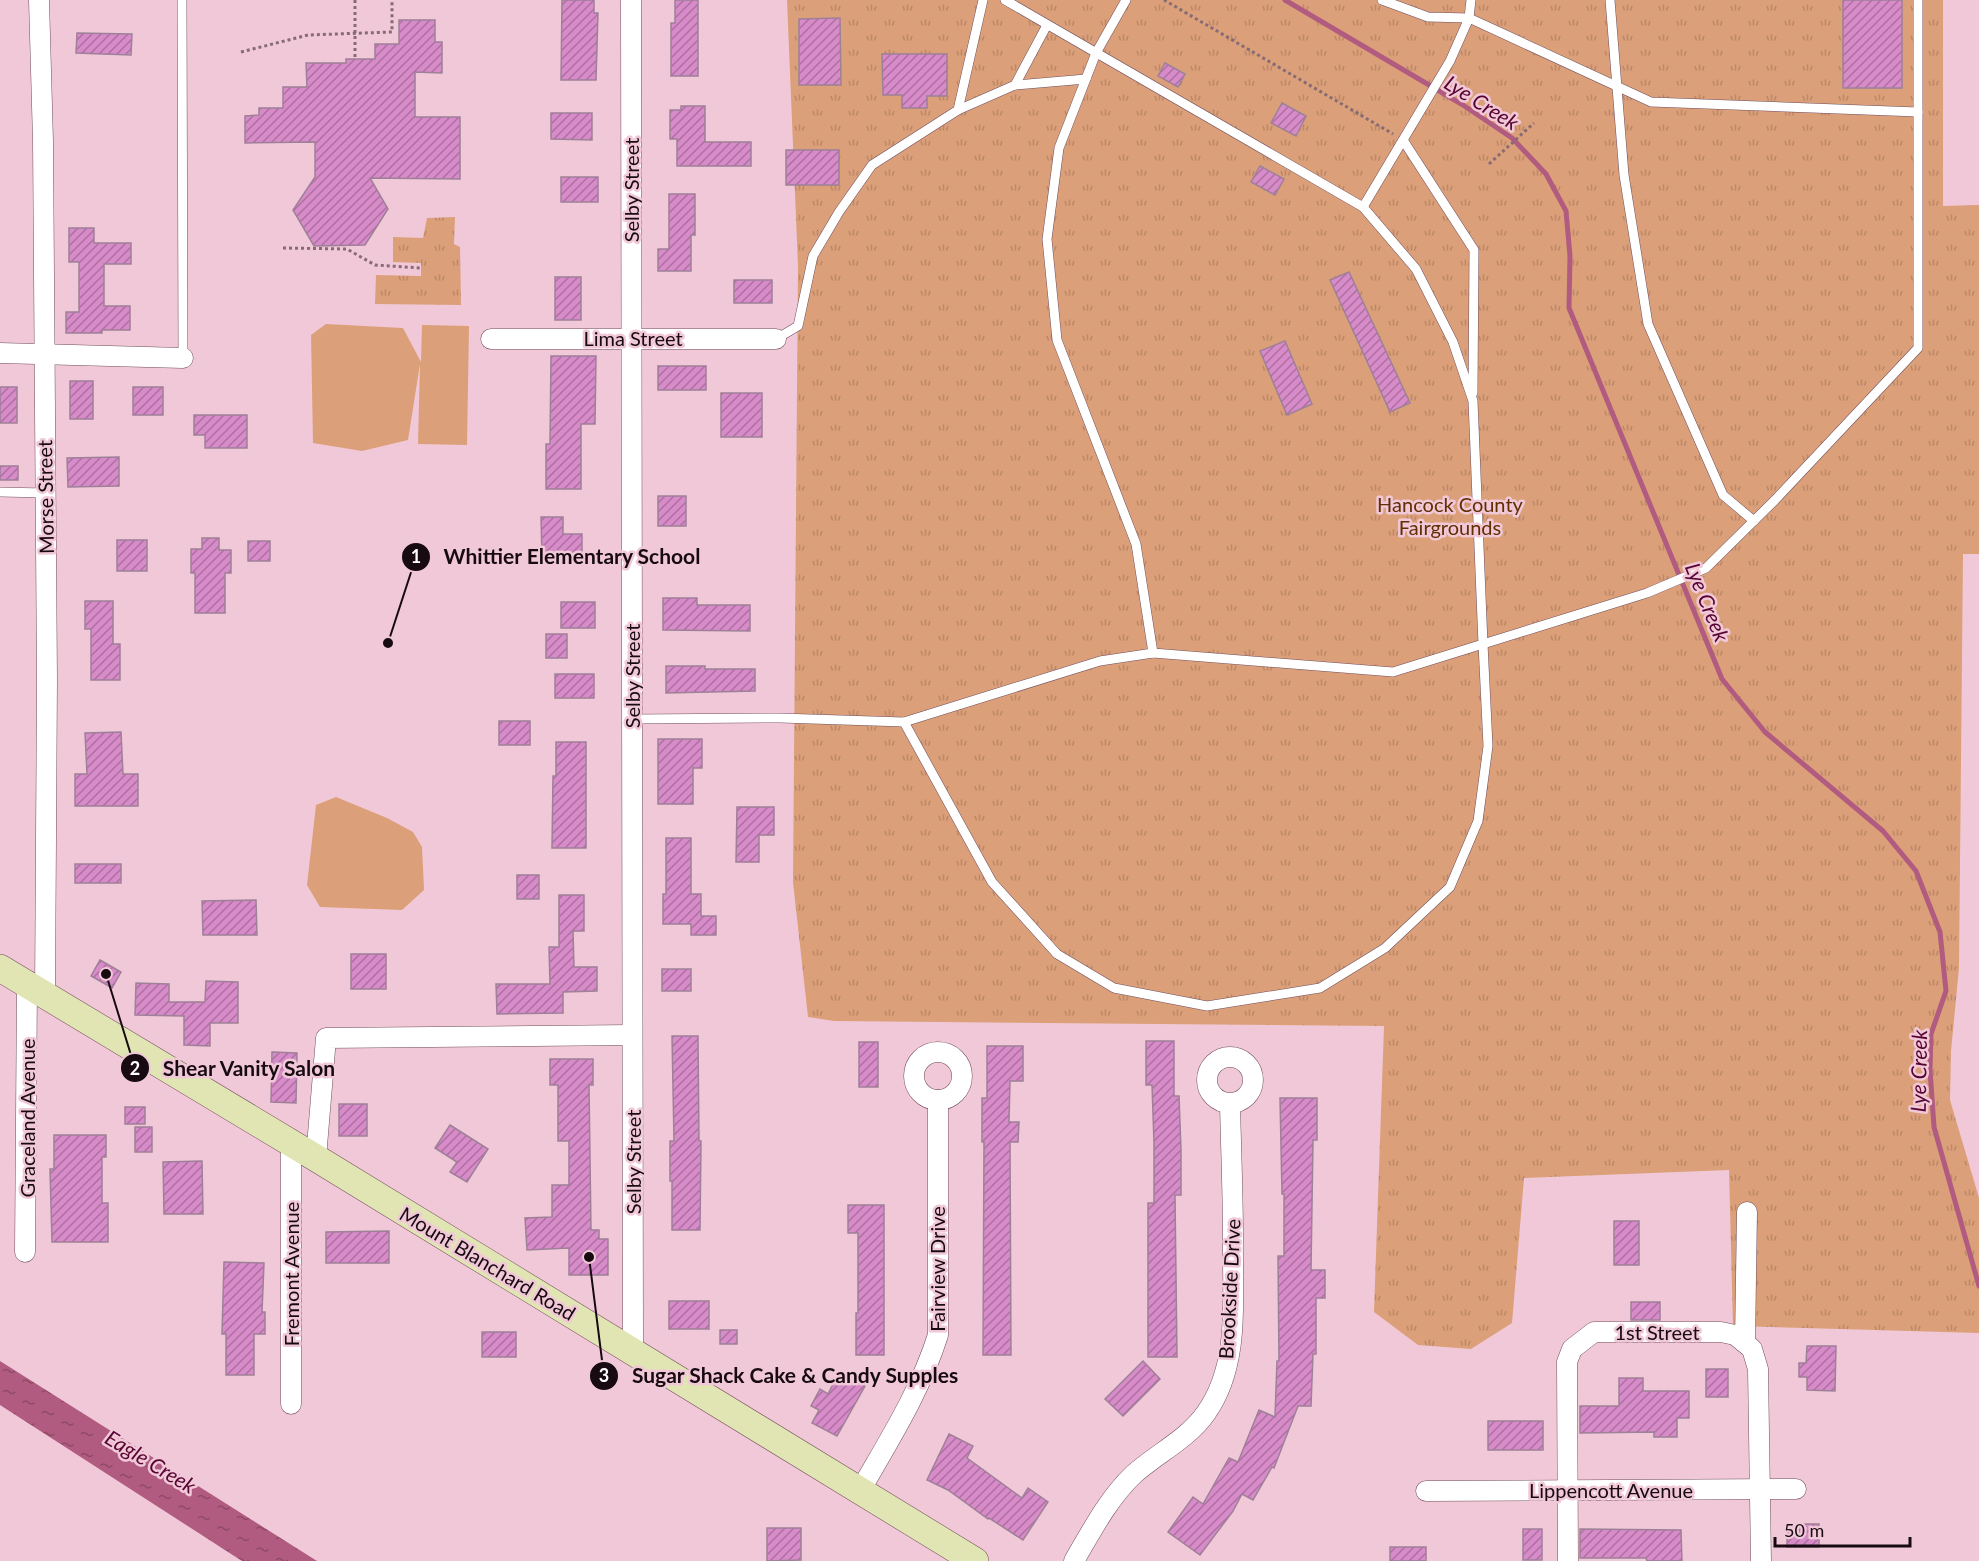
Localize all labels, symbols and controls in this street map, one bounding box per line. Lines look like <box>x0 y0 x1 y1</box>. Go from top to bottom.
water label: Lye Creek <box>1440 69 1525 135</box>
street label: Selby Street <box>619 138 643 242</box>
street label: Lima Street <box>583 326 683 350</box>
street label: Morse Street <box>32 440 58 554</box>
park label: Hancock County Fairgrounds <box>1377 492 1524 539</box>
callout: Whittier Elementary School <box>401 538 713 577</box>
text: Whittier Elementary School <box>444 543 700 568</box>
text: 1 <box>411 545 421 567</box>
water label: Lye Creek <box>1681 559 1735 646</box>
street label: Selby Street <box>620 624 644 728</box>
water label: Lye Creek <box>1905 1028 1931 1113</box>
street label: Graceland Avenue <box>15 1038 39 1198</box>
callout: Shear Vanity Salon <box>120 1049 348 1088</box>
text: Shear Vanity Salon <box>163 1055 335 1080</box>
text: 2 <box>130 1057 140 1079</box>
street label: Selby Street <box>621 1110 645 1214</box>
street label: Mount Blanchard Road <box>396 1201 580 1325</box>
street label: Fremont Avenue <box>279 1202 303 1346</box>
street label: Fairview Drive <box>925 1206 949 1332</box>
street label: Brookside Drive <box>1213 1218 1245 1360</box>
street label: 1st Street <box>1614 1320 1700 1344</box>
callout: Sugar Shack Cake & Candy Supples <box>589 1356 970 1395</box>
text: Sugar Shack Cake & Candy Supples <box>632 1362 958 1387</box>
text: 3 <box>599 1364 609 1386</box>
water label: Eagle Creek <box>101 1424 202 1498</box>
street label: Lippencott Avenue <box>1529 1478 1693 1502</box>
scale bar <box>1775 1510 1910 1548</box>
text: 50 m <box>1784 1519 1824 1541</box>

